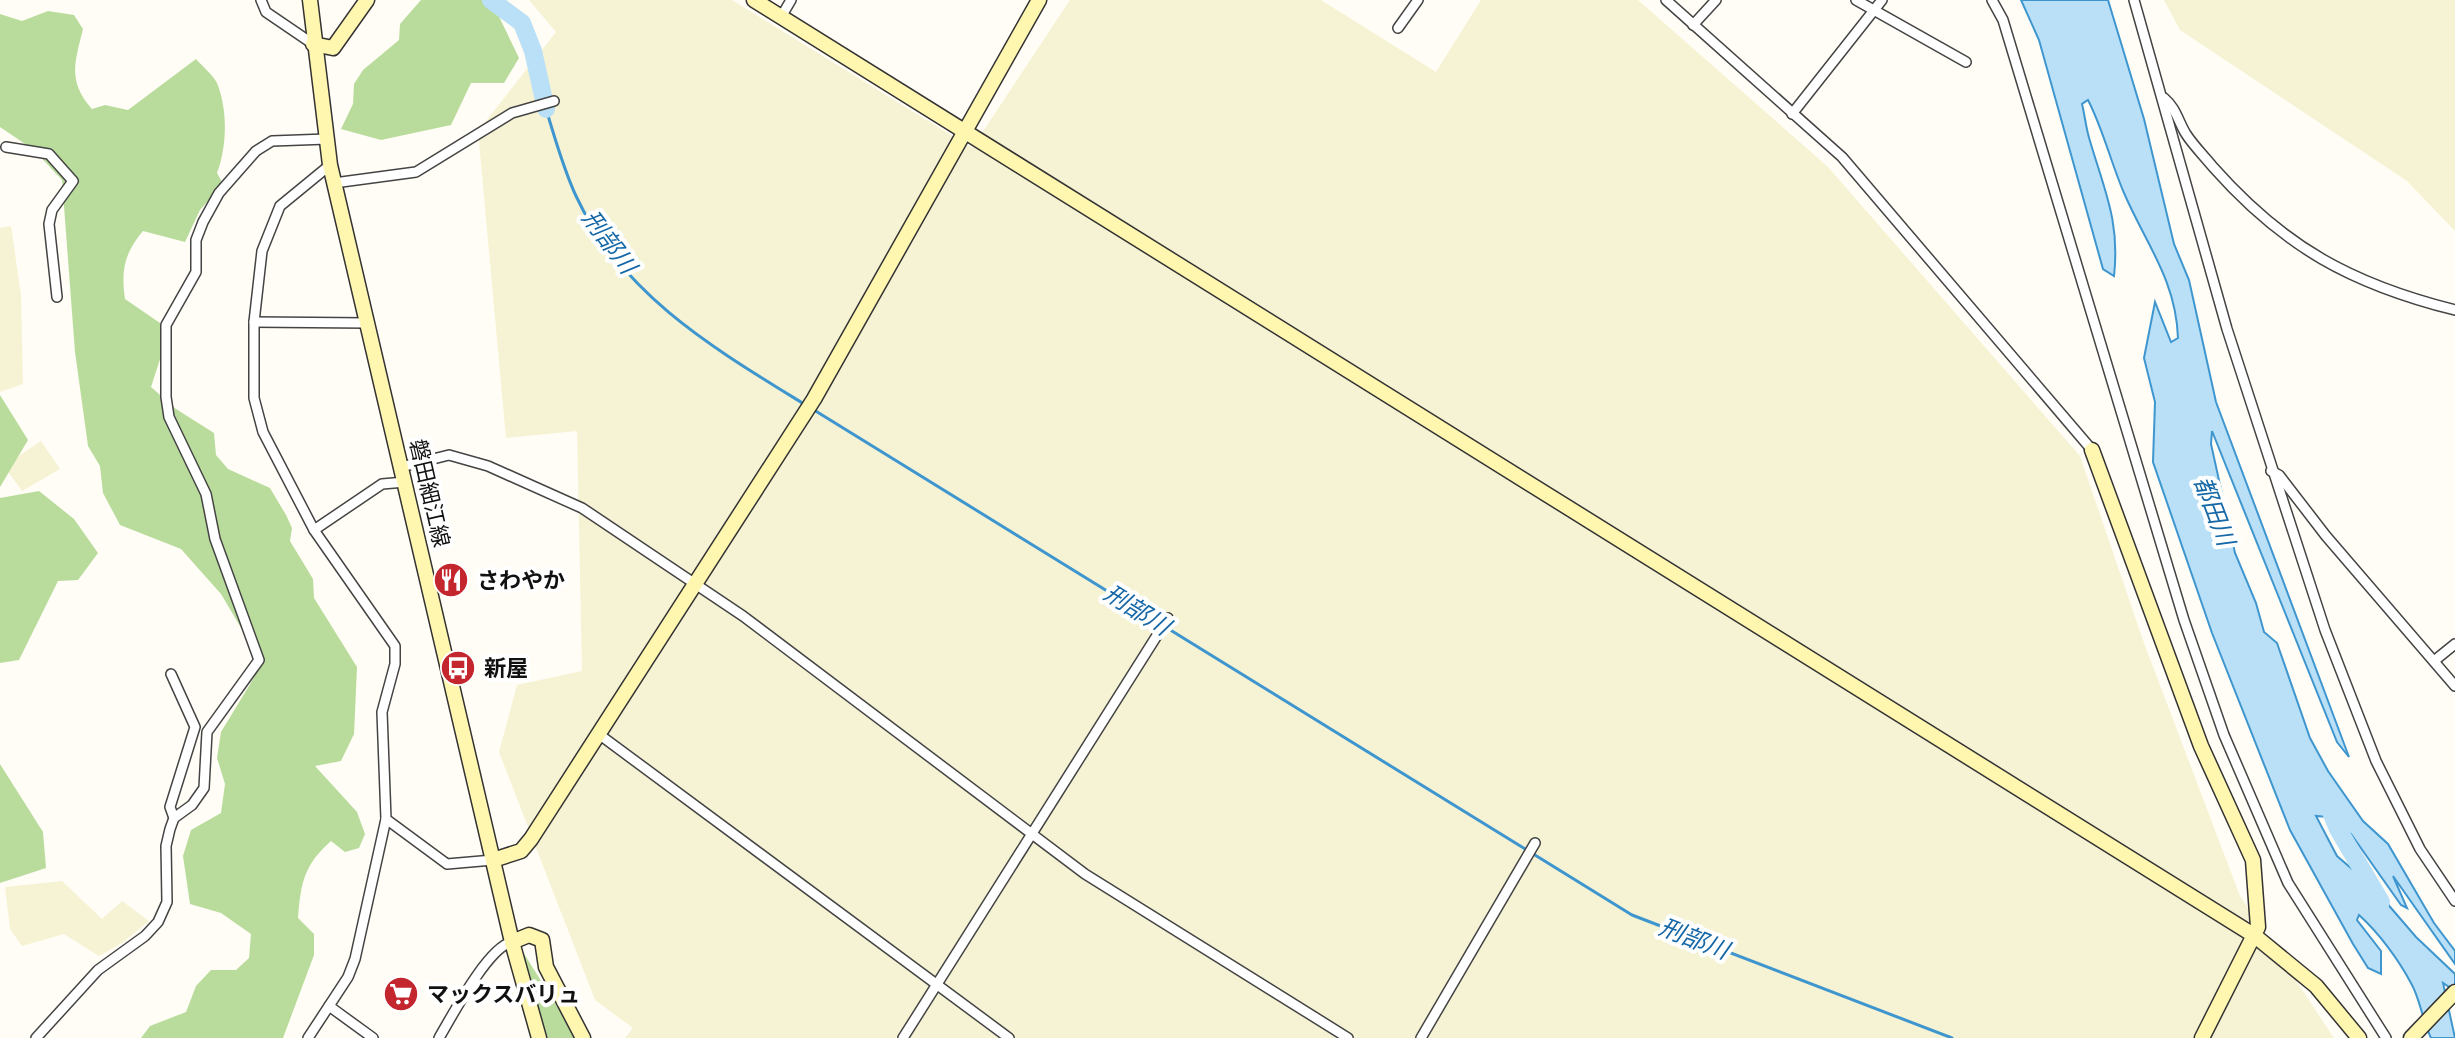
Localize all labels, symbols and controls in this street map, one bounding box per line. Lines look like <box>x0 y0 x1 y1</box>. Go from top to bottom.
water label: 刑部川 <box>575 202 647 282</box>
street label: 磐田細江線 <box>404 436 458 550</box>
water label: 都田川 <box>2187 471 2245 553</box>
restaurant icon: さわやか <box>432 561 470 599</box>
place label: さわやか <box>477 564 565 594</box>
water label: 刑部川 <box>1099 576 1180 643</box>
bus stop icon: 新屋 <box>439 649 477 687</box>
place label: 新屋 <box>484 652 528 682</box>
water label: 刑部川 <box>1655 909 1737 967</box>
supermarket icon: マックスバリュ <box>382 975 420 1013</box>
place label: マックスバリュ <box>427 978 580 1008</box>

